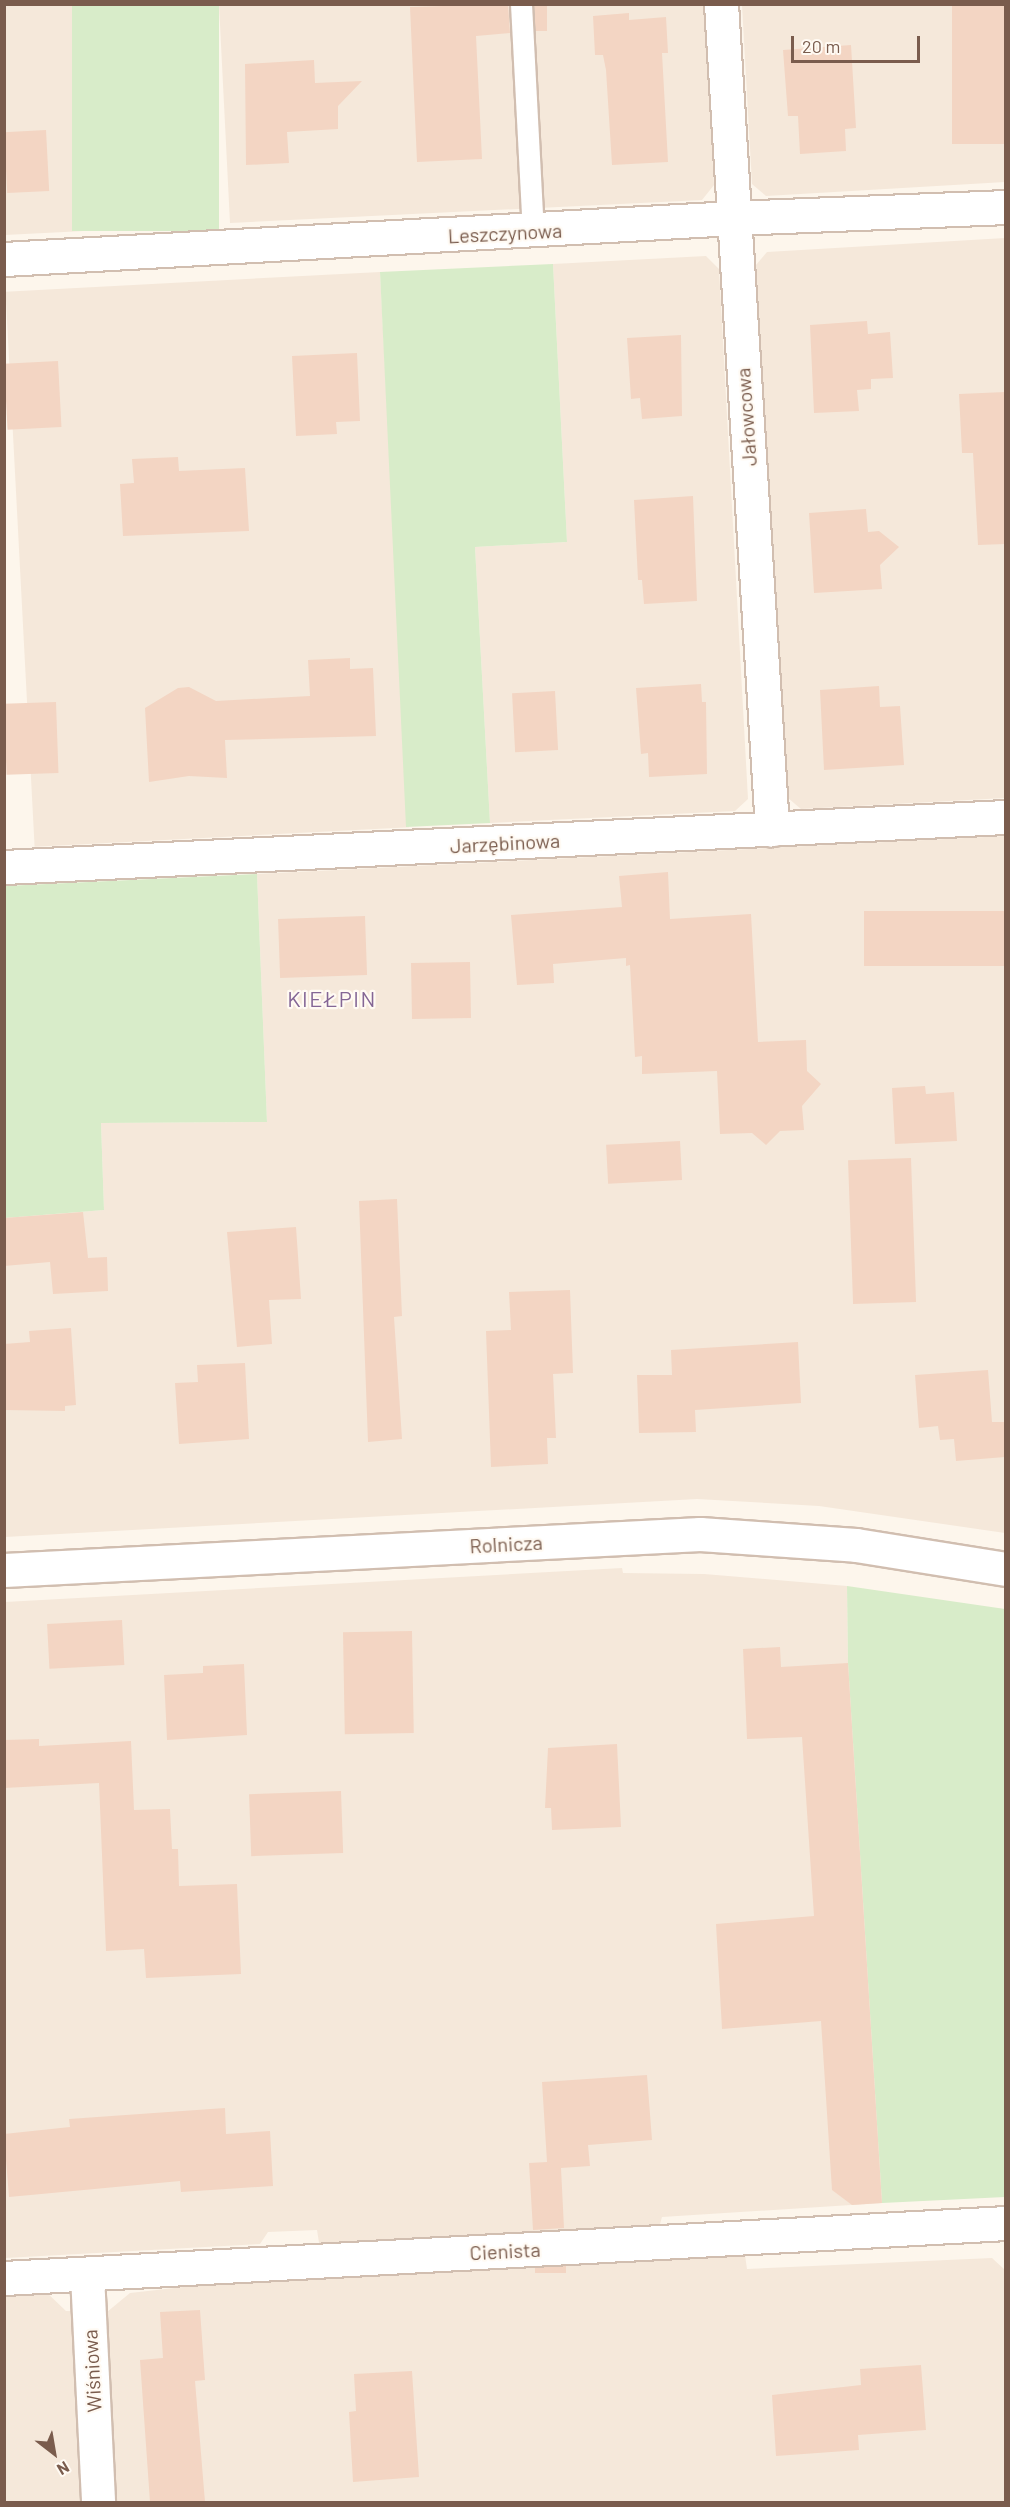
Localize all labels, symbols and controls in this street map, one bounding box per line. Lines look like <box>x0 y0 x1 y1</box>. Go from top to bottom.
scale bar <box>794 24 923 62</box>
text: 20 m <box>802 35 840 57</box>
street label: Leszczynowa <box>447 218 563 248</box>
street label: Jałowcowa <box>731 367 761 467</box>
street label: Jarzębinowa <box>449 828 561 858</box>
district label: KIEŁPIN <box>287 986 377 1012</box>
street label: Rolnicza <box>469 1530 543 1558</box>
street label: Cienista <box>469 2237 541 2265</box>
street label: Wiśniowa <box>78 2329 106 2413</box>
north arrow <box>24 2423 84 2483</box>
text: N <box>54 2458 73 2480</box>

